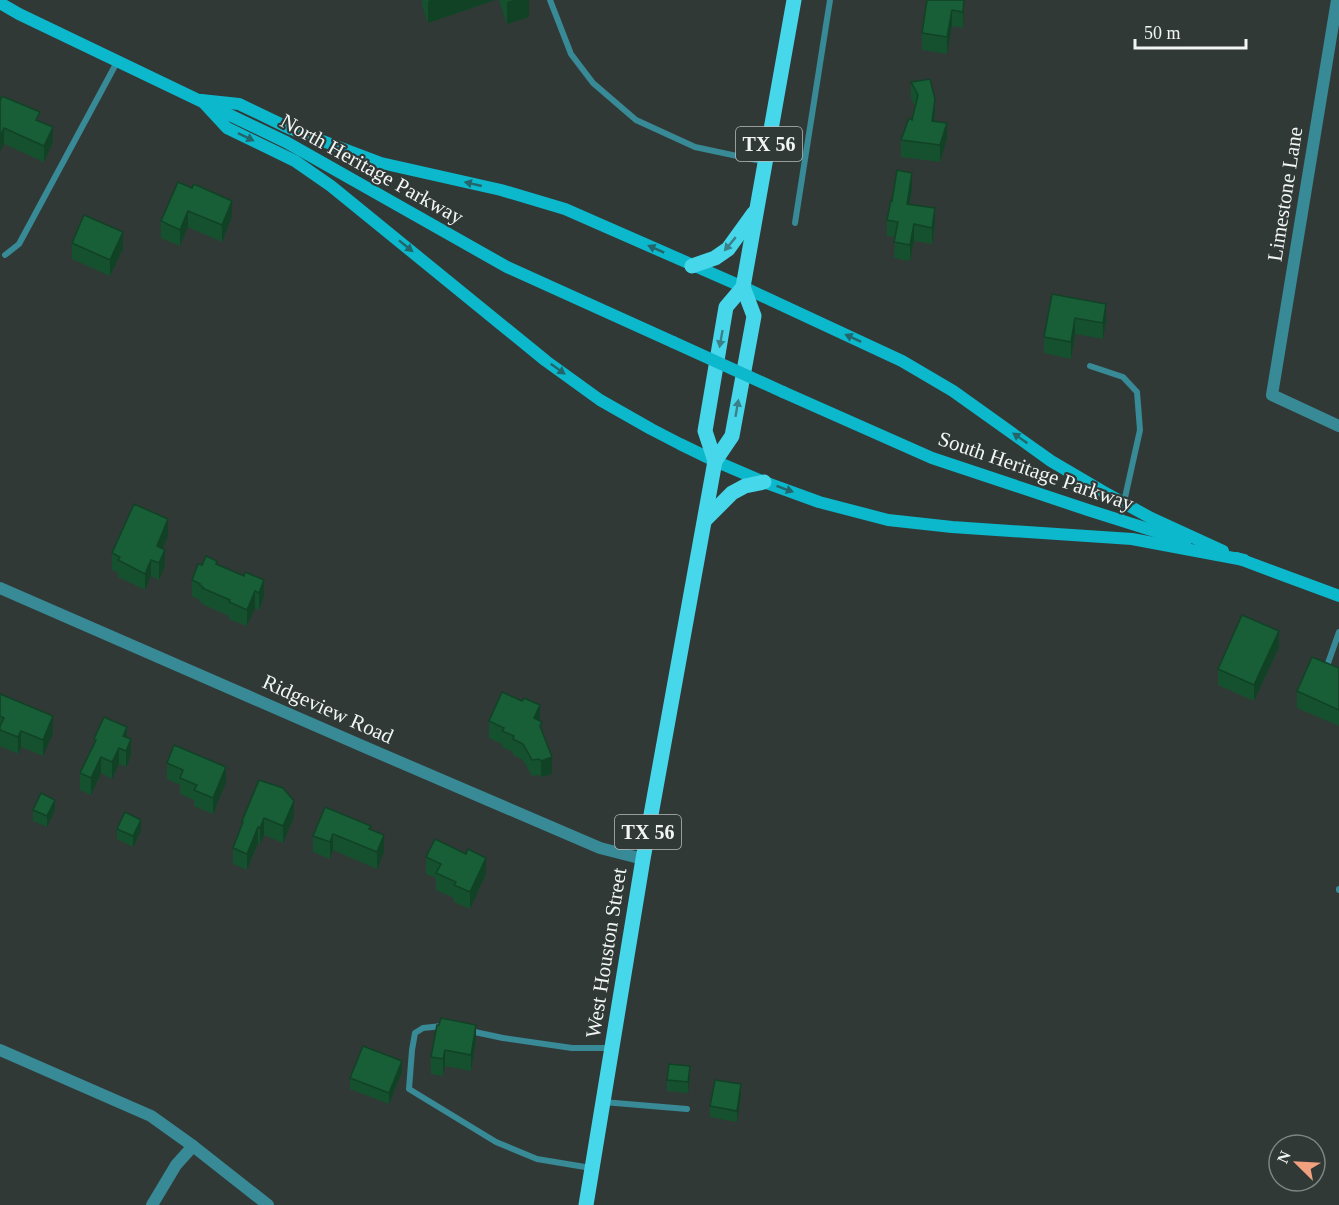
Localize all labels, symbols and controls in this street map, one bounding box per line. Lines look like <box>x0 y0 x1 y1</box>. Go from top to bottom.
scale bar <box>1135 12 1246 50</box>
text: 50 m <box>1144 23 1181 43</box>
street label: North Heritage Parkway <box>276 109 468 229</box>
street label: Limestone Lane <box>1263 125 1307 263</box>
road number: TX 56 <box>736 127 802 161</box>
one-way arrow <box>237 132 254 142</box>
one-way arrow <box>464 178 482 188</box>
one-way arrow <box>724 236 737 252</box>
one-way arrow <box>399 240 414 252</box>
one-way arrow <box>647 244 665 254</box>
one-way arrow <box>716 330 725 349</box>
one-way arrow <box>844 334 861 343</box>
one-way arrow <box>549 363 565 375</box>
one-way arrow <box>733 398 742 417</box>
street label: South Heritage Parkway <box>935 426 1137 516</box>
one-way arrow <box>1012 432 1028 444</box>
one-way arrow <box>776 485 794 495</box>
street label: Ridgeview Road <box>259 669 398 749</box>
road number: TX 56 <box>615 815 681 849</box>
street label: West Houston Street <box>581 866 631 1040</box>
north arrow <box>1267 1133 1327 1193</box>
text: N <box>1274 1148 1294 1166</box>

